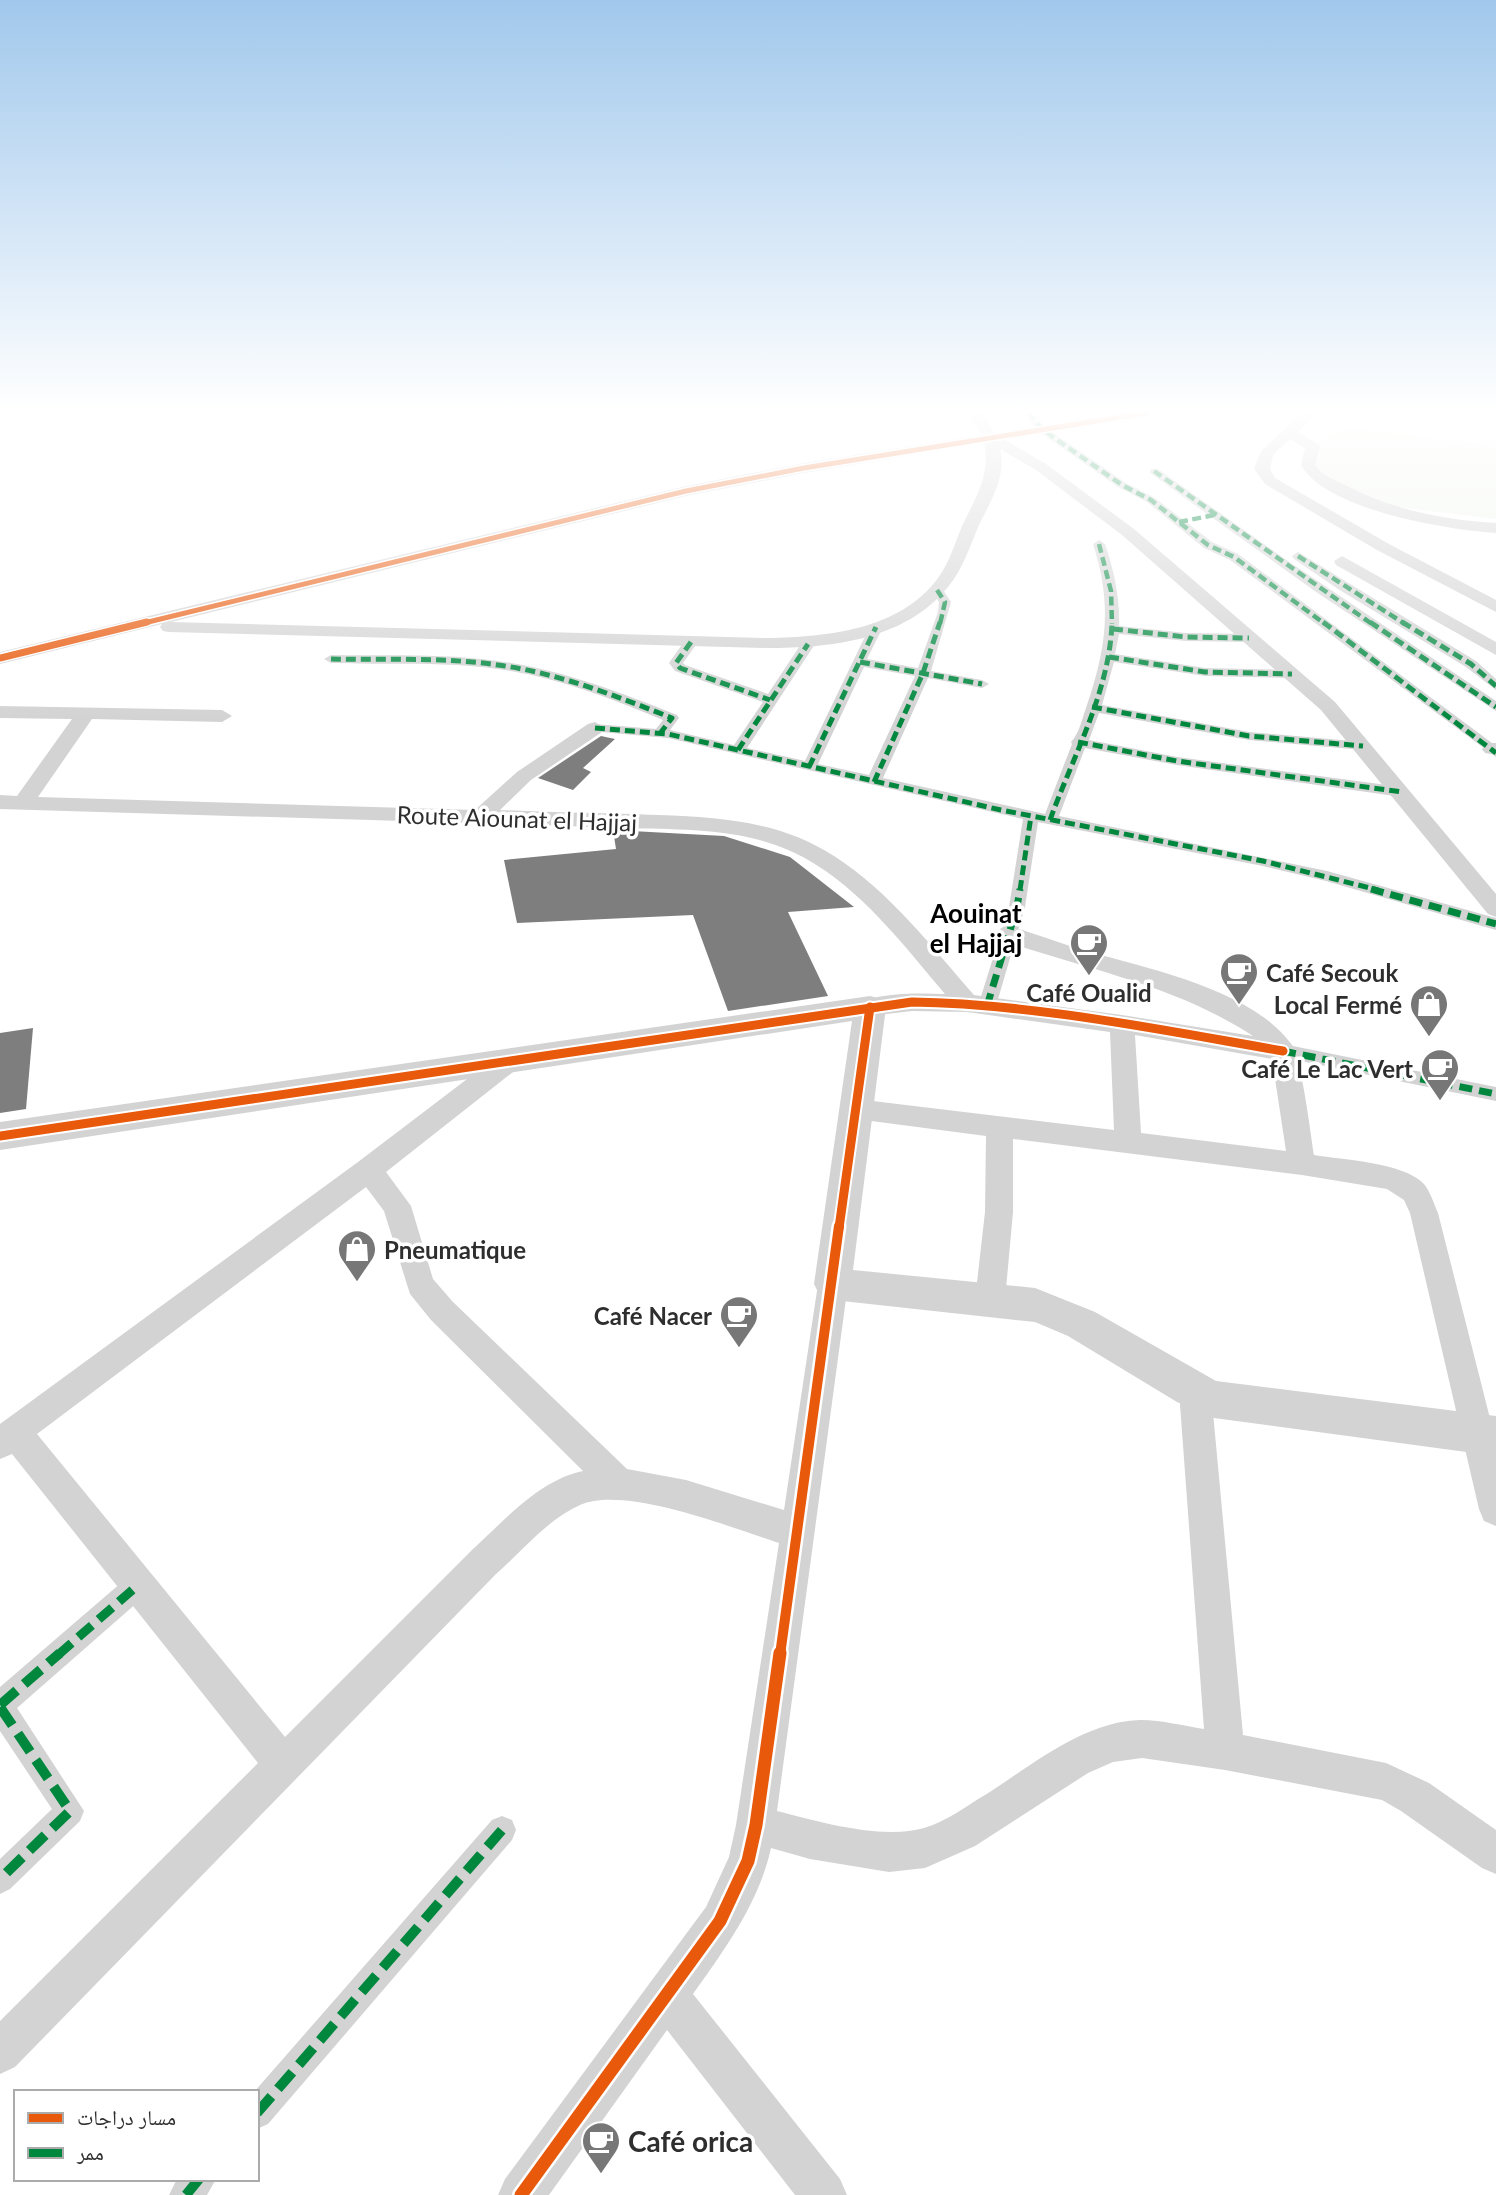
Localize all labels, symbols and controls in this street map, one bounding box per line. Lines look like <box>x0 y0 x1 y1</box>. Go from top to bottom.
street label: Route Aiounat el Hajjaj <box>396 799 638 837</box>
district label: Aouinat el Hajjaj <box>929 897 1022 959</box>
cafe icon: Café Oualid <box>1068 922 1110 977</box>
cafe icon: Café Secouk <box>1218 951 1260 1006</box>
place label: Café Secouk <box>1266 958 1398 987</box>
place label: Café Oualid <box>1026 978 1152 1007</box>
shop icon: Local Fermé <box>1408 983 1450 1038</box>
place label: Local Fermé <box>1274 990 1402 1019</box>
cafe icon: Café Le Lac Vert <box>1419 1047 1461 1102</box>
place label: Café Le Lac Vert <box>1241 1054 1413 1083</box>
shop icon: Pneumatique <box>336 1228 378 1283</box>
place label: Pneumatique <box>384 1235 526 1264</box>
cafe icon: Café Nacer <box>718 1294 760 1349</box>
place label: Café Nacer <box>594 1301 712 1330</box>
legend <box>14 2090 259 2181</box>
text: مسار دراجات <box>77 2104 176 2129</box>
cafe icon: Café orica <box>580 2120 622 2175</box>
place label: Café orica <box>628 2124 753 2158</box>
text: ممر <box>76 2139 104 2164</box>

